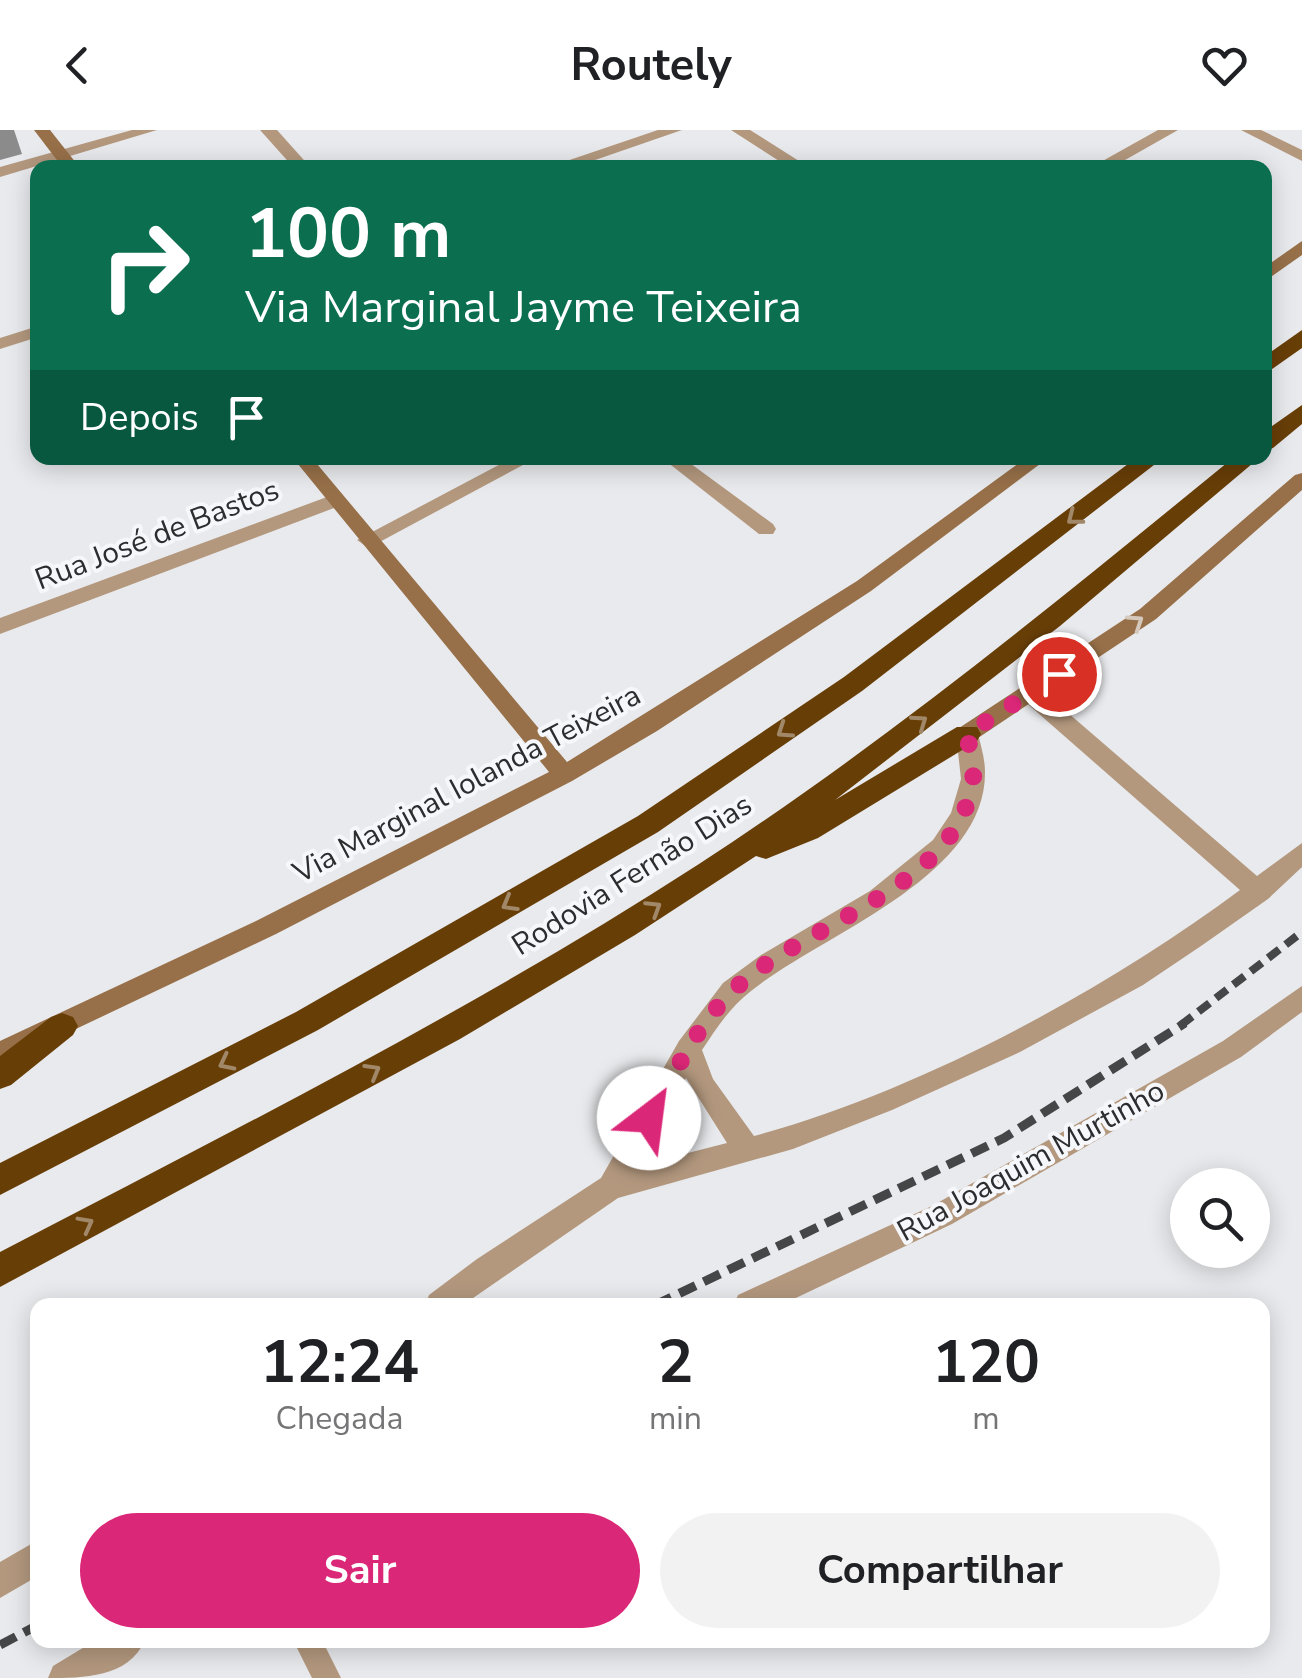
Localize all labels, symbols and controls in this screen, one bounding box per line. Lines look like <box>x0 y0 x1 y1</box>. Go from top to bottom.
text: Routely <box>570 35 732 96</box>
icon: back <box>50 38 105 93</box>
icon: heart <box>1197 38 1252 93</box>
text: 100 m <box>245 186 451 282</box>
icon: right <box>80 200 210 330</box>
text: Via Marginal Jayme Teixeira <box>245 277 802 338</box>
icon: arrive <box>219 390 274 445</box>
text: Depois <box>80 392 199 443</box>
street label: Rua José de Bastos <box>29 470 285 600</box>
one-way arrow <box>1067 506 1085 524</box>
one-way arrow <box>1125 616 1143 635</box>
pin <box>1017 632 1102 717</box>
icon: arrive <box>1032 647 1087 702</box>
street label: Via Marginal Iolanda Teixeira <box>285 675 648 894</box>
one-way arrow <box>909 716 928 734</box>
one-way arrow <box>777 719 796 737</box>
street label: Rodovia Fernão Dias <box>504 785 760 965</box>
one-way arrow <box>502 892 520 912</box>
one-way arrow <box>643 901 661 920</box>
one-way arrow <box>218 1051 236 1070</box>
one-way arrow <box>362 1063 380 1083</box>
position arrow <box>597 1066 701 1170</box>
street label: Rua Joaquim Murtinho <box>890 1070 1172 1252</box>
map controls <box>1170 1168 1270 1268</box>
button: search <box>1170 1168 1270 1268</box>
one-way arrow <box>76 1217 94 1236</box>
text: 12:24 <box>260 1321 419 1403</box>
text: 2 <box>657 1321 693 1403</box>
text: 120 <box>932 1321 1040 1403</box>
text: Chegada <box>275 1397 404 1440</box>
text: min <box>649 1397 702 1440</box>
text: m <box>972 1397 1000 1440</box>
button: Sair <box>80 1513 640 1628</box>
button: Compartilhar <box>660 1513 1220 1628</box>

